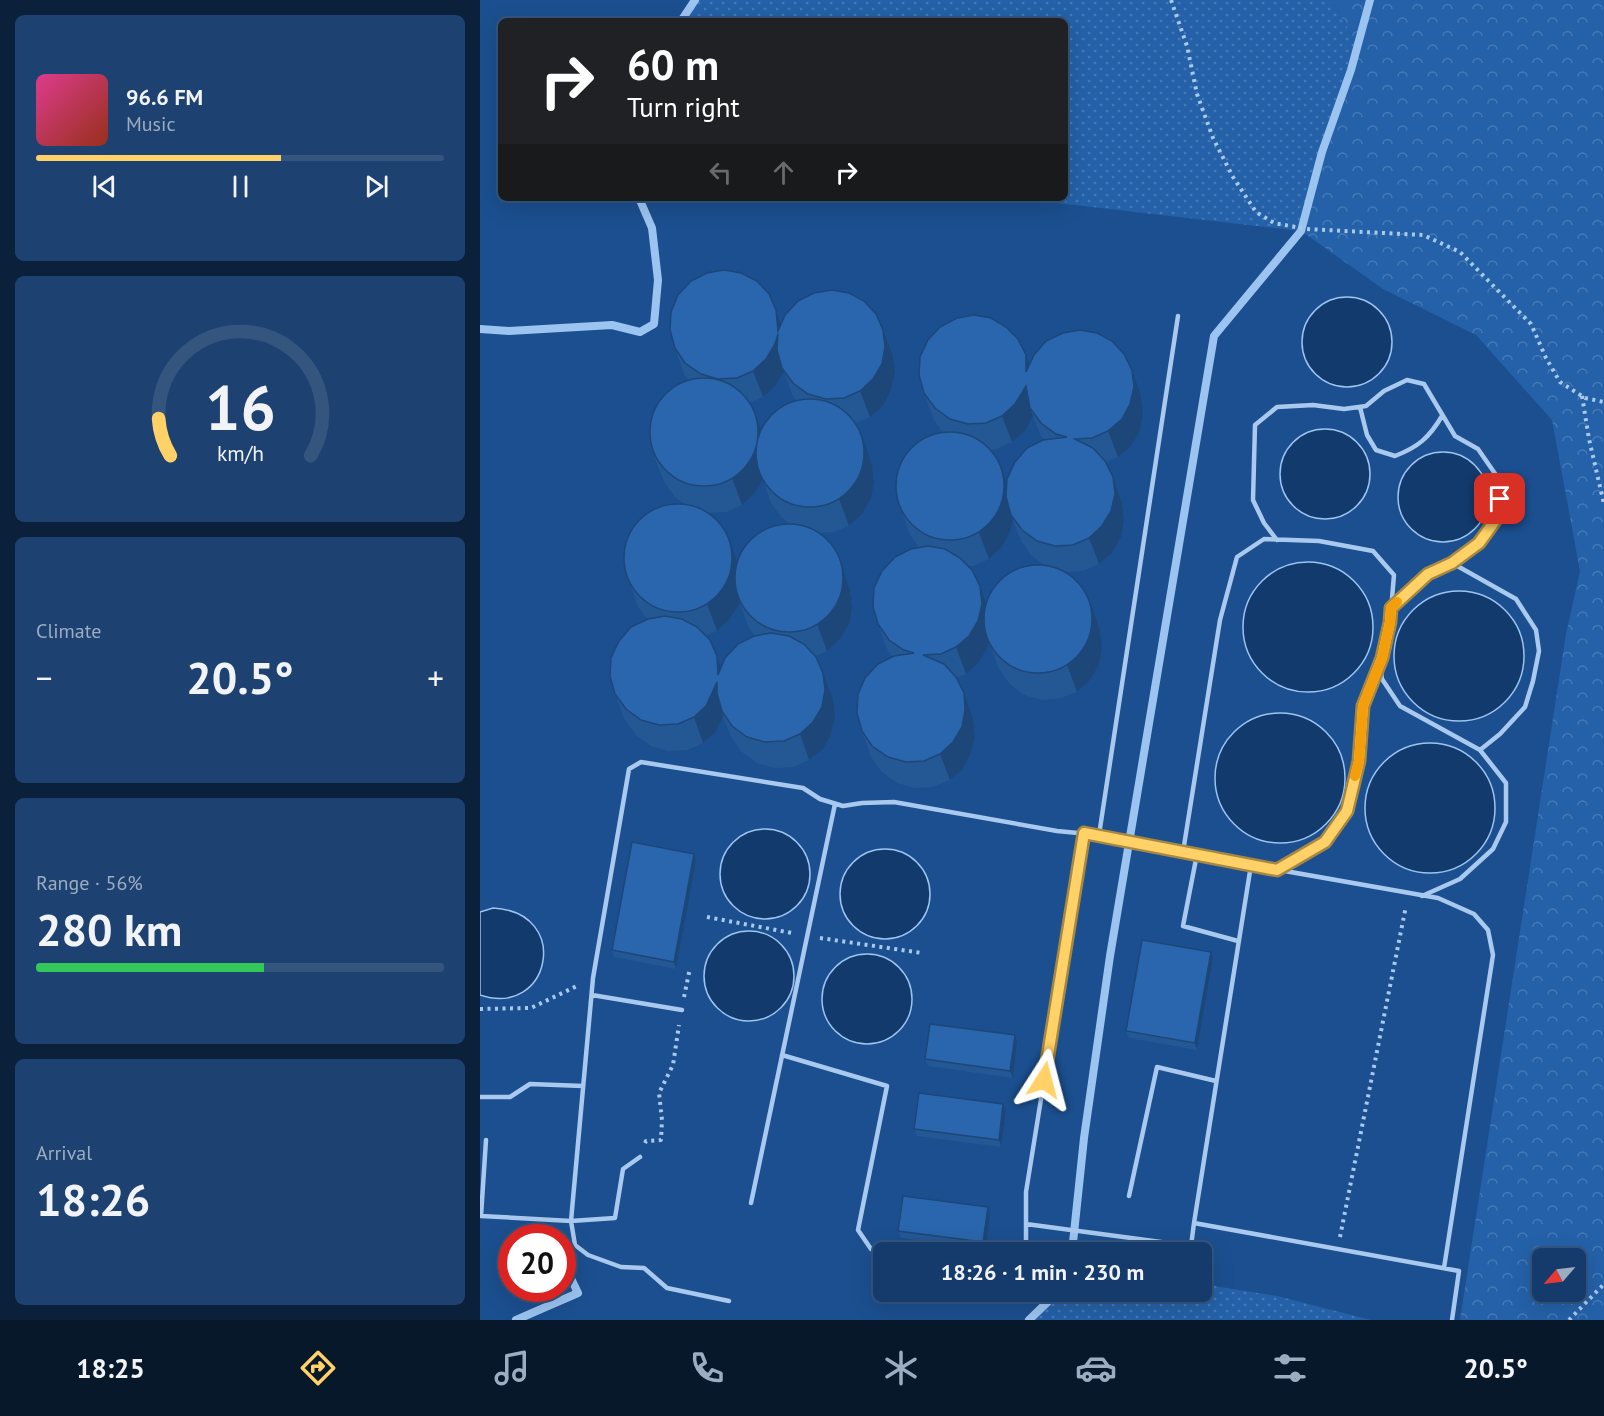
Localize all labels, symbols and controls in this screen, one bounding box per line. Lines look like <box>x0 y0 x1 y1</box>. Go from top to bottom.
text: 60 m <box>627 37 719 92</box>
icon: right <box>528 42 606 120</box>
text: 96.6 FM <box>126 83 203 111</box>
text: Turn right <box>627 90 740 124</box>
text: Music <box>126 111 175 137</box>
icon: left <box>704 156 737 189</box>
icon: ahead <box>767 156 800 189</box>
icon: right <box>830 156 863 189</box>
icon: previous <box>88 170 121 203</box>
icon: pause <box>224 170 257 203</box>
icon: next <box>360 170 393 203</box>
text: 16 <box>205 366 275 447</box>
text: km/h <box>216 439 263 467</box>
pin <box>1474 473 1525 524</box>
icon: arrive <box>1483 482 1516 515</box>
text: Climate <box>36 618 102 644</box>
text: 20.5° <box>186 648 294 706</box>
text: − <box>36 656 53 699</box>
text: + <box>427 656 444 699</box>
text: Range · 56% <box>36 870 143 896</box>
text: 280 km <box>36 900 182 958</box>
position arrow <box>1012 1048 1076 1112</box>
text: Arrival <box>36 1140 92 1166</box>
text: 18:26 <box>36 1170 150 1228</box>
speed limit sign: 20 <box>498 1224 576 1302</box>
north arrow <box>1532 1248 1586 1302</box>
map controls <box>1532 1248 1586 1302</box>
text: 18:26 · 1 min · 230 m <box>941 1258 1144 1286</box>
icon: directions <box>297 1347 339 1389</box>
icon: music <box>491 1347 533 1389</box>
icon: phone <box>686 1347 728 1389</box>
icon: climate <box>880 1347 922 1389</box>
icon: car <box>1075 1347 1117 1389</box>
icon: filters <box>1269 1347 1311 1389</box>
text: 18:25 <box>76 1351 145 1385</box>
text: 20.5° <box>1463 1351 1528 1385</box>

